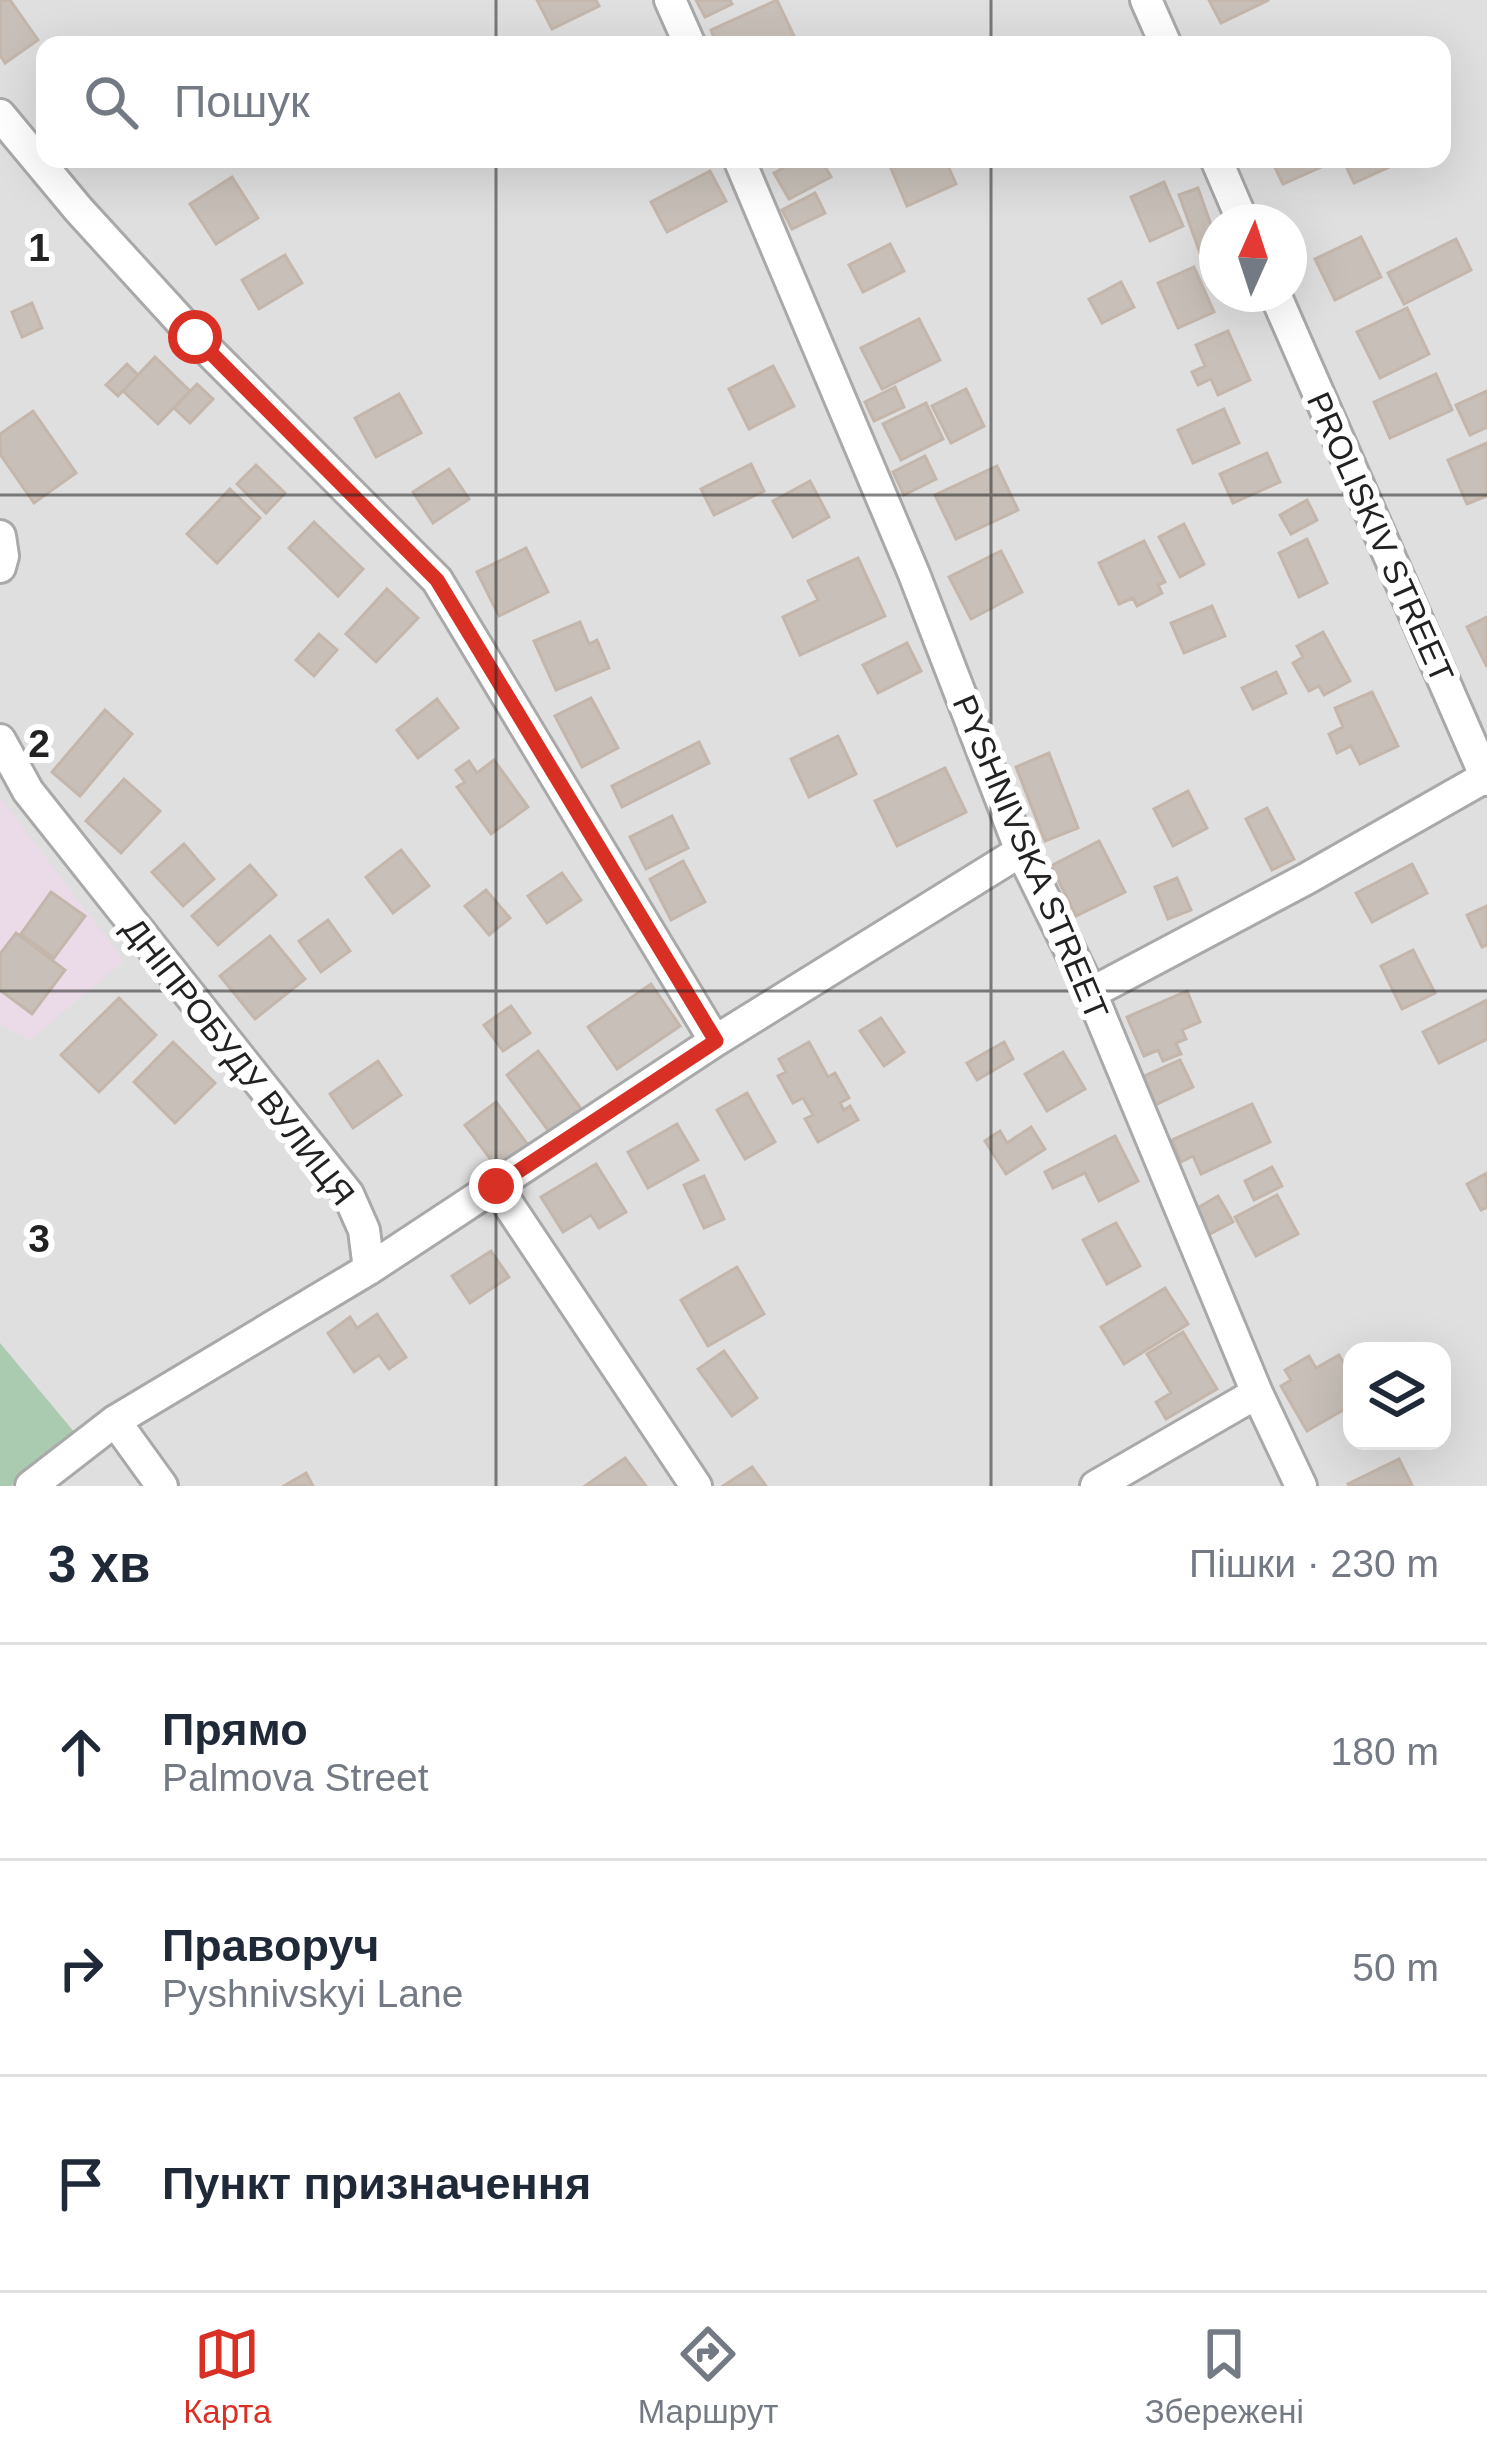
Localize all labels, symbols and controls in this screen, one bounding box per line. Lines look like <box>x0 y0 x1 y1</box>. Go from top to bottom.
search box <box>36 36 1451 168</box>
icon: search <box>78 69 144 135</box>
text: Пошук <box>174 76 310 127</box>
north arrow <box>1199 204 1307 312</box>
text: 1 <box>28 226 50 269</box>
route start <box>168 310 222 364</box>
street label: PROLISKIV STREET <box>1300 386 1461 688</box>
street label: PYSHNIVSKA STREET <box>945 690 1116 1025</box>
text: 2 <box>28 722 50 765</box>
street label: ДНІПРОБУДУ ВУЛИЦЯ <box>115 911 362 1212</box>
route end <box>469 1159 523 1213</box>
text: 3 <box>28 1217 50 1260</box>
map controls <box>1343 1342 1451 1450</box>
button: layers <box>1343 1342 1451 1450</box>
text: 3 хв <box>48 1536 150 1593</box>
text: Пішки · 230 m <box>1189 1542 1439 1585</box>
text: Прямо <box>162 1704 308 1755</box>
icon: ahead <box>48 1719 114 1785</box>
text: 180 m <box>1331 1730 1439 1773</box>
text: Palmova Street <box>162 1756 429 1799</box>
text: Праворуч <box>162 1920 379 1971</box>
icon: right <box>48 1935 114 2001</box>
text: 50 m <box>1352 1946 1439 1989</box>
text: Pyshnivskyi Lane <box>162 1972 463 2015</box>
icon: arrive <box>48 2151 114 2217</box>
text: Пункт призначення <box>162 2158 591 2209</box>
tab: Карта <box>183 2321 271 2431</box>
tab: Маршрут <box>638 2321 778 2431</box>
tab: Збережені <box>1145 2321 1304 2431</box>

